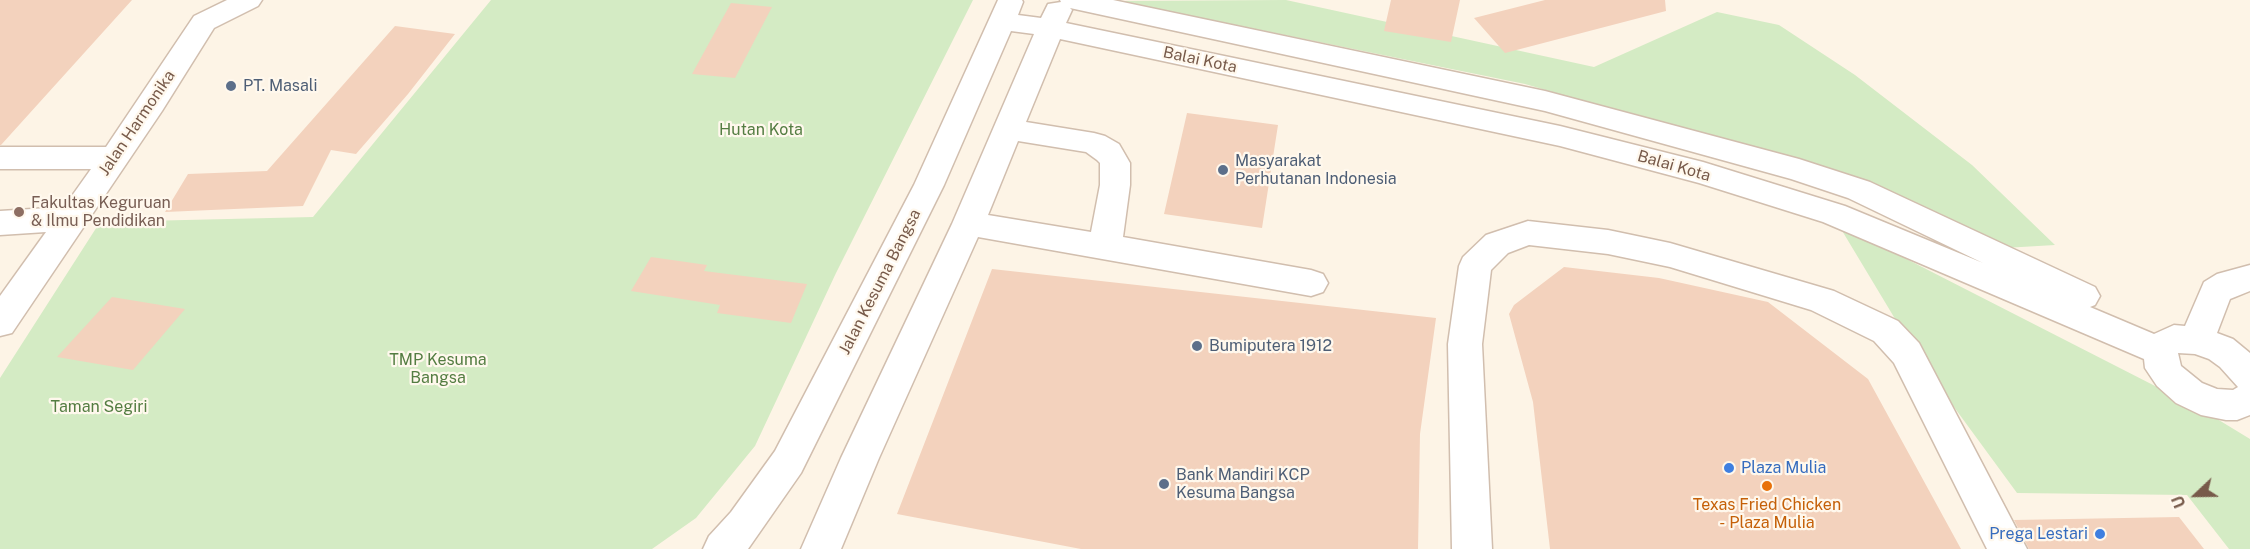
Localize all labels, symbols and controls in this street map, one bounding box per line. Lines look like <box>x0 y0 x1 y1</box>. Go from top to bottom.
street label: Balai Kota <box>1161 43 1239 77</box>
street label: Jalan Harmonika <box>95 67 179 179</box>
place label: PT. Masali <box>243 76 318 96</box>
marker: PT. Masali <box>224 79 238 93</box>
park label: Hutan Kota <box>719 120 803 140</box>
street label: Balai Kota <box>1635 146 1713 186</box>
place label: Masyarakat Perhutanan Indonesia <box>1235 151 1397 189</box>
marker: Masyarakat Perhutanan Indonesia <box>1216 163 1230 177</box>
place label: Fakultas Keguruan & Ilmu Pendidikan <box>31 193 171 231</box>
marker: Fakultas Keguruan & Ilmu Pendidikan <box>12 205 26 219</box>
street label: Jalan Kesuma Bangsa <box>835 206 925 358</box>
place label: Bumiputera 1912 <box>1209 336 1332 356</box>
marker: Bumiputera 1912 <box>1190 339 1204 353</box>
park label: TMP Kesuma Bangsa <box>389 350 487 388</box>
park label: Taman Segiri <box>50 397 148 417</box>
place label: Plaza Mulia <box>1741 458 1826 478</box>
marker: Plaza Mulia <box>1722 461 1736 475</box>
place label: Bank Mandiri KCP Kesuma Bangsa <box>1176 465 1310 503</box>
north arrow <box>2166 465 2226 525</box>
marker: Bank Mandiri KCP Kesuma Bangsa <box>1157 477 1171 491</box>
marker: Texas Fried Chicken - Plaza Mulia <box>1760 479 1774 493</box>
text: U <box>2168 493 2190 511</box>
place label: Texas Fried Chicken - Plaza Mulia <box>1693 495 1841 533</box>
place label: Prega Lestari <box>1989 524 2088 544</box>
marker: Prega Lestari <box>2093 527 2107 541</box>

